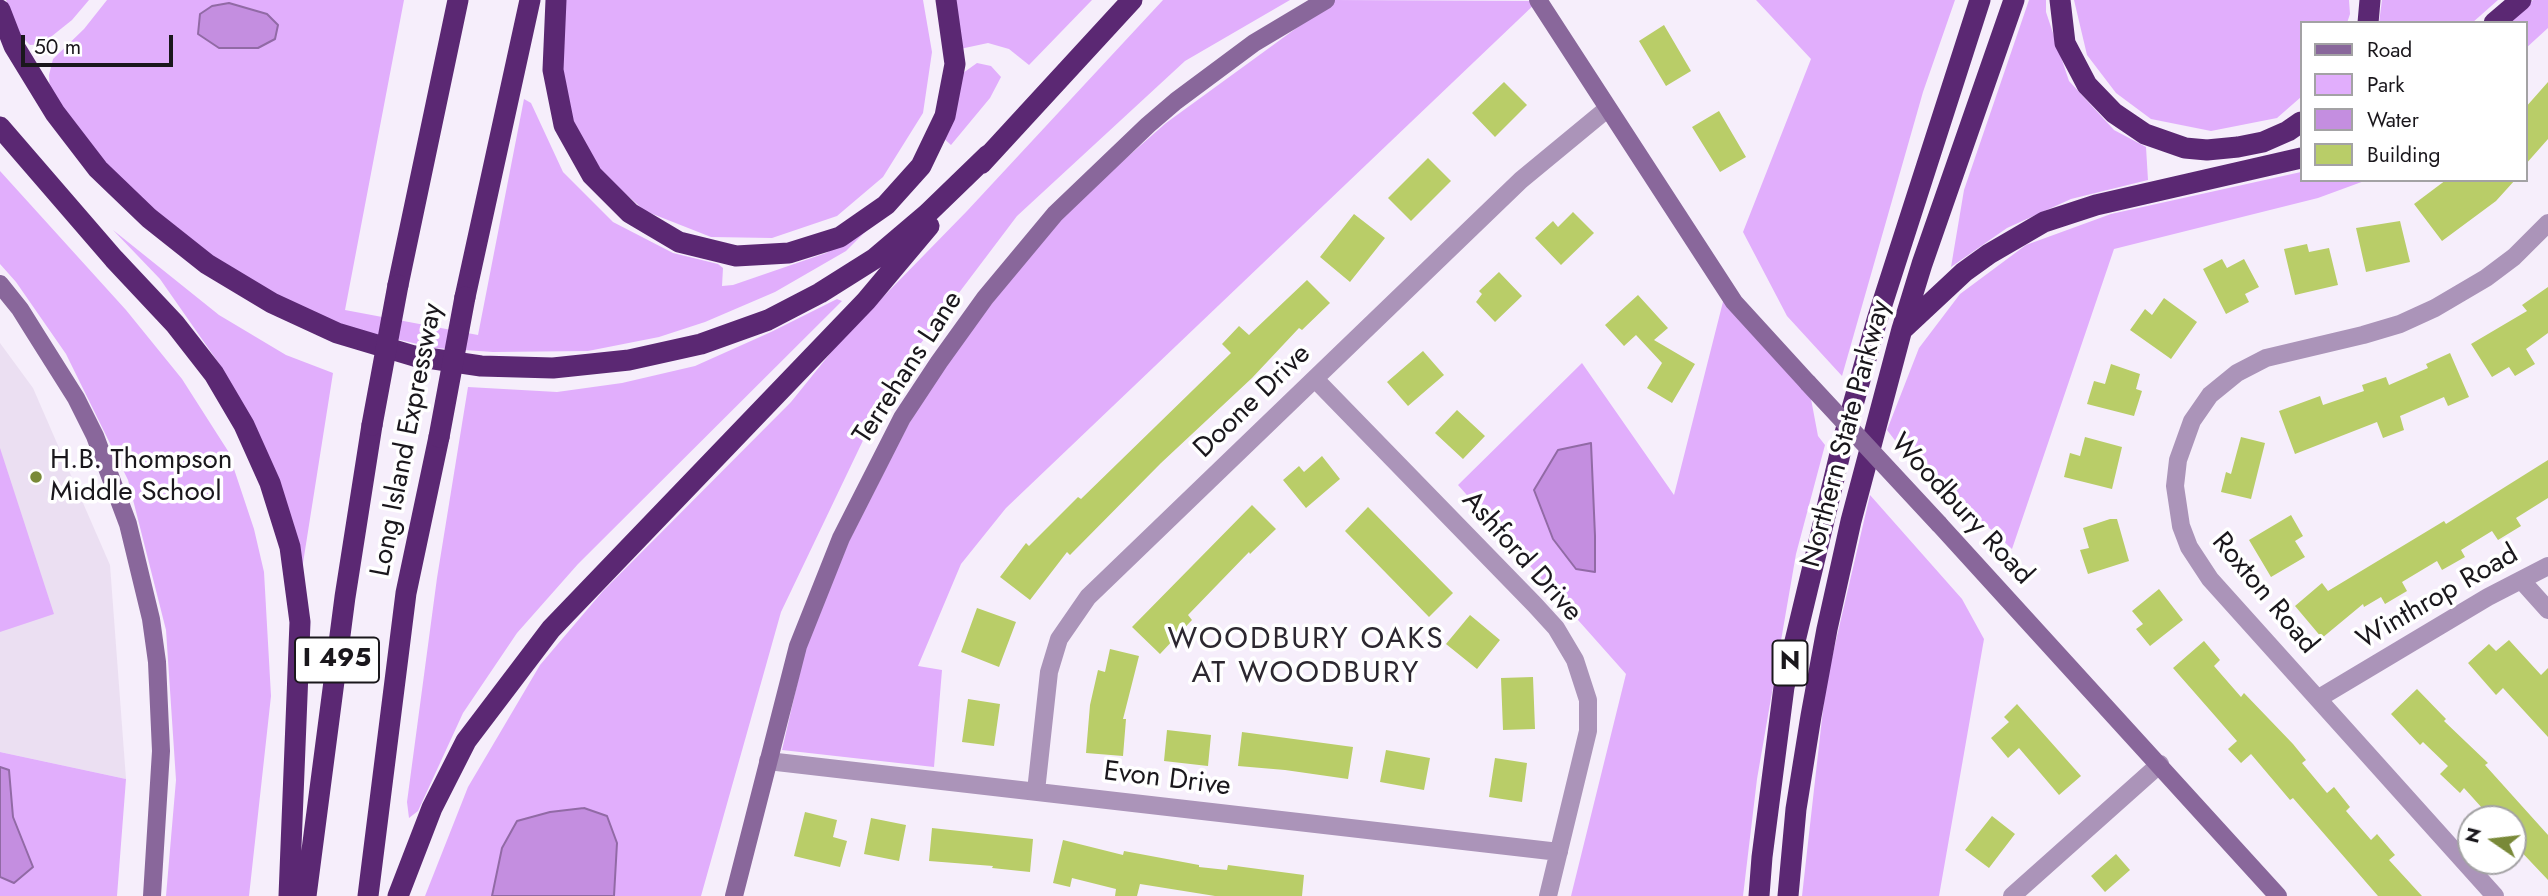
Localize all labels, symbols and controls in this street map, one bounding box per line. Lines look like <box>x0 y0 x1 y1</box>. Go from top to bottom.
scale bar <box>24 21 177 65</box>
legend <box>2300 21 2527 182</box>
text: 50 m <box>34 32 81 62</box>
text: Road <box>2367 35 2412 65</box>
text: Park <box>2367 70 2404 100</box>
text: Water <box>2367 105 2419 135</box>
text: Building <box>2367 140 2440 170</box>
street label: Terrehans Lane <box>847 285 971 451</box>
street label: Northern State Parkway <box>1795 297 1899 571</box>
street label: Long Island Expressway <box>365 300 451 580</box>
street label: Doone Drive <box>1188 338 1318 466</box>
street label: Woodbury Road <box>1882 428 2040 592</box>
place label: H.B. Thompson Middle School <box>50 444 233 510</box>
marker: H.B. Thompson Middle School <box>28 469 44 485</box>
street label: Ashford Drive <box>1454 485 1588 629</box>
street label: Roxton Road <box>2204 527 2324 661</box>
street label: Winthrop Road <box>2352 538 2524 658</box>
district label: WOODBURY OAKS AT WOODBURY <box>1169 623 1443 694</box>
road number: I 495 <box>295 638 379 682</box>
road number: N <box>1772 640 1808 685</box>
street label: Evon Drive <box>1101 756 1233 804</box>
north arrow <box>2457 805 2527 875</box>
text: N <box>2458 825 2488 846</box>

